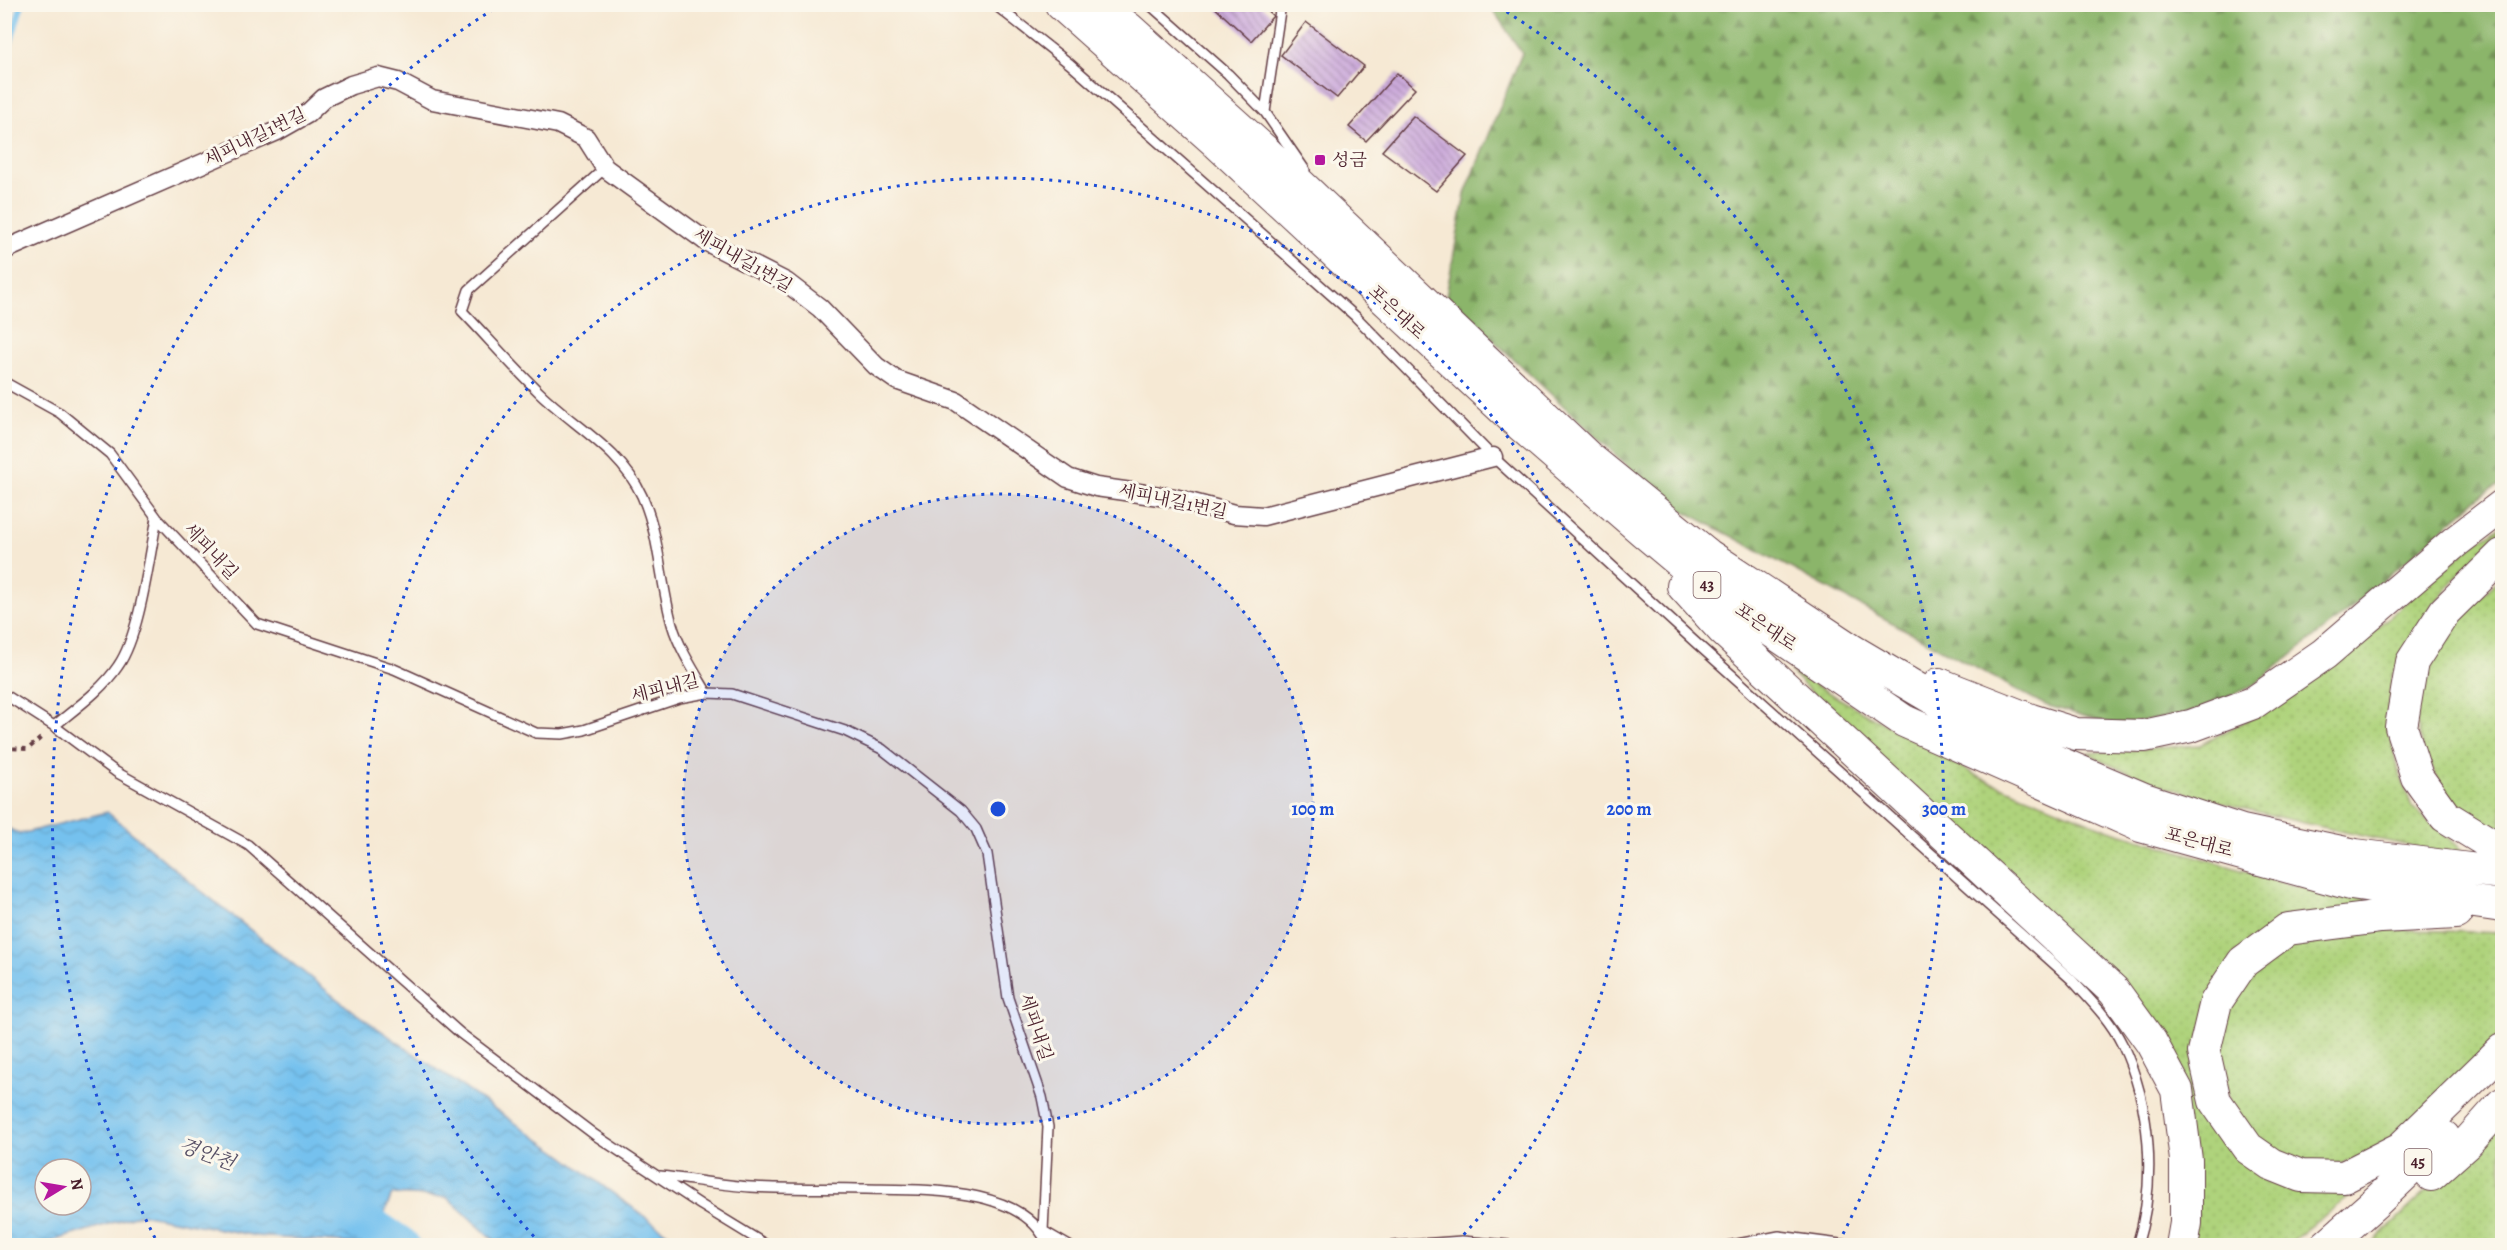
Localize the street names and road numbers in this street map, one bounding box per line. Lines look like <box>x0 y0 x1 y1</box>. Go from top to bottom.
street label: 세피내길1번길 <box>200 102 310 172</box>
street label: 세피내길1번길 <box>689 222 797 298</box>
street label: 포은대로 <box>1363 280 1431 344</box>
street label: 세피내길1번길 <box>1116 478 1230 524</box>
street label: 세피내길 <box>179 517 243 585</box>
road number: 43 <box>1694 572 1720 598</box>
street label: 포은대로 <box>1730 598 1802 656</box>
street label: 세피내길 <box>628 668 702 708</box>
street label: 포은대로 <box>2162 821 2236 863</box>
street label: 세피내길 <box>1014 990 1058 1064</box>
road number: 45 <box>2404 1149 2432 1175</box>

